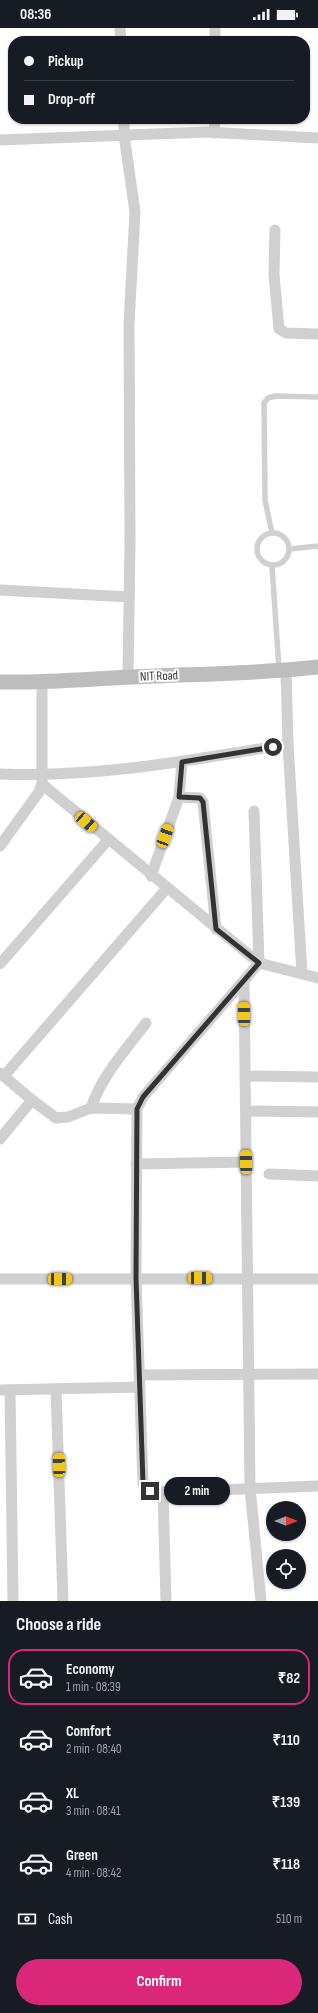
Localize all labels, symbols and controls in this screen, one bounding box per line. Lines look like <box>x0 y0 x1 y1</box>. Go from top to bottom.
text: 08:36 <box>20 5 51 24</box>
text: Pickup <box>48 52 84 71</box>
text: Drop-off <box>48 90 95 109</box>
street label: NIT Road <box>140 667 178 685</box>
route start <box>264 738 282 756</box>
car <box>73 810 99 834</box>
car <box>155 823 175 849</box>
car <box>238 1002 250 1026</box>
car <box>240 1150 252 1174</box>
car <box>188 1272 212 1284</box>
car <box>48 1273 72 1285</box>
car <box>53 1453 65 1477</box>
callout: 2 min <box>164 1477 230 1505</box>
route end <box>141 1482 159 1500</box>
text: 2 min <box>185 1483 209 1499</box>
north arrow <box>266 1501 306 1541</box>
map controls <box>266 1501 306 1589</box>
button: locate <box>266 1549 306 1589</box>
text: Choose a ride <box>16 1614 101 1635</box>
icon: car <box>18 1659 54 1695</box>
text: Economy <box>66 1660 115 1679</box>
text: ₹82 <box>278 1669 300 1688</box>
text: 1 min · 08:39 <box>66 1679 121 1695</box>
icon: car <box>18 1721 54 1757</box>
text: Comfort <box>66 1722 111 1741</box>
text: ₹110 <box>273 1731 300 1750</box>
text: 2 min · 08:40 <box>66 1741 122 1757</box>
icon: car <box>18 1783 54 1819</box>
text: XL <box>66 1784 79 1803</box>
text: ₹139 <box>272 1793 300 1812</box>
text: 3 min · 08:41 <box>66 1803 121 1819</box>
icon: car <box>18 1845 54 1881</box>
text: Green <box>66 1846 98 1865</box>
text: ₹118 <box>273 1855 300 1874</box>
text: 4 min · 08:42 <box>66 1865 121 1881</box>
icon: cash <box>16 1908 38 1930</box>
text: Cash <box>48 1910 73 1929</box>
text: 510 m <box>276 1911 302 1927</box>
button: Confirm <box>16 1959 302 2005</box>

